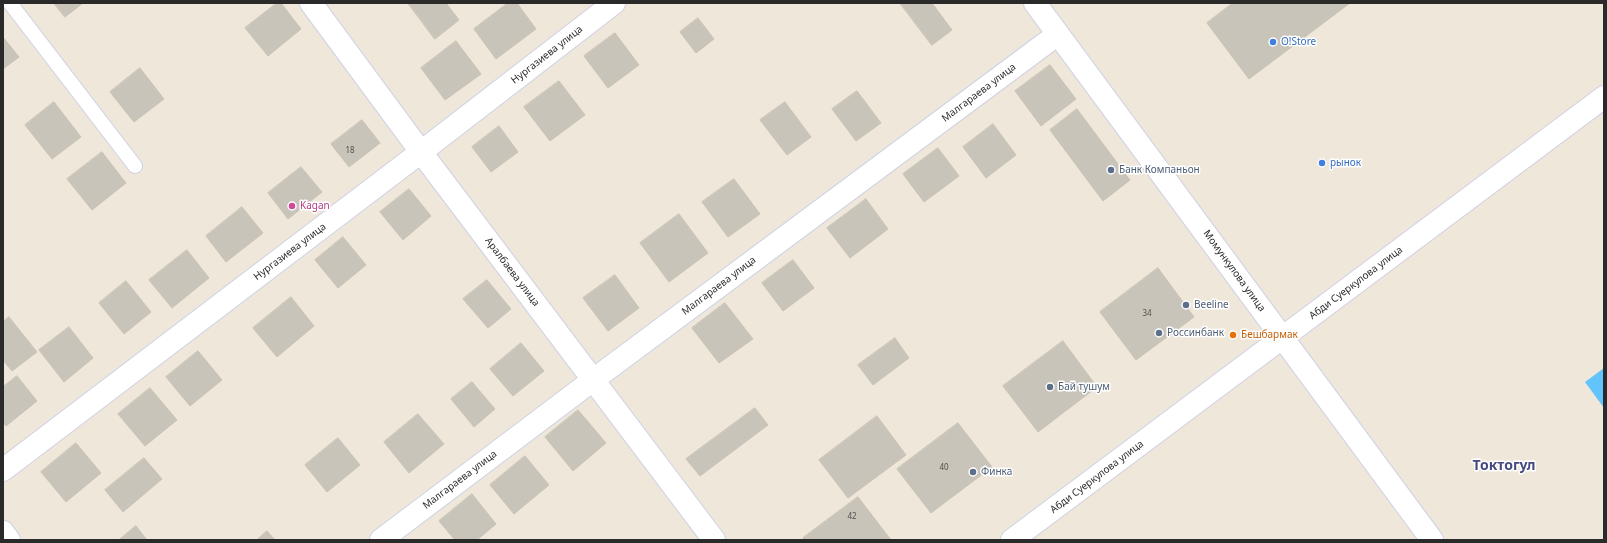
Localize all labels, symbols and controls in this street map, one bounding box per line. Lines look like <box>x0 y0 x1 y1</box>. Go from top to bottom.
street label: Нургазиева улица <box>509 23 585 87</box>
place label: O!Store <box>1281 36 1316 48</box>
marker: O!Store <box>1268 37 1278 47</box>
street label: Малгараева улица <box>940 61 1018 125</box>
house number: 18 <box>345 146 355 156</box>
place label: рынок <box>1330 157 1361 169</box>
marker: рынок <box>1317 158 1327 168</box>
place label: Банк Компаньон <box>1119 164 1200 176</box>
marker: Банк Компаньон <box>1106 165 1116 175</box>
place label: Kagan <box>300 200 330 212</box>
marker: Kagan <box>287 201 297 211</box>
street label: Нургазиева улица <box>252 221 328 283</box>
street label: Момункулова улица <box>1200 228 1268 314</box>
street label: Аралбаева улица <box>482 235 542 309</box>
street label: Абди Суеркулова улица <box>1307 244 1405 322</box>
street label: Малгараева улица <box>680 254 758 318</box>
place label: Beeline <box>1194 299 1229 311</box>
marker: Beeline <box>1181 300 1191 310</box>
house number: 34 <box>1142 309 1152 319</box>
place label: Россинбанк <box>1167 327 1224 339</box>
marker: Россинбанк <box>1154 328 1164 338</box>
place label: Бешбармак <box>1241 329 1298 341</box>
marker: Бешбармак <box>1228 330 1238 340</box>
place label: Бай тушум <box>1058 381 1110 393</box>
marker: Бай тушум <box>1045 382 1055 392</box>
street label: Абди Суеркулова улица <box>1048 438 1146 516</box>
street label: Малгараева улица <box>421 448 499 512</box>
district label: Токтогул <box>1472 458 1536 474</box>
house number: 40 <box>939 463 949 473</box>
place label: Финка <box>981 466 1012 478</box>
marker: Финка <box>968 467 978 477</box>
house number: 42 <box>847 512 857 522</box>

